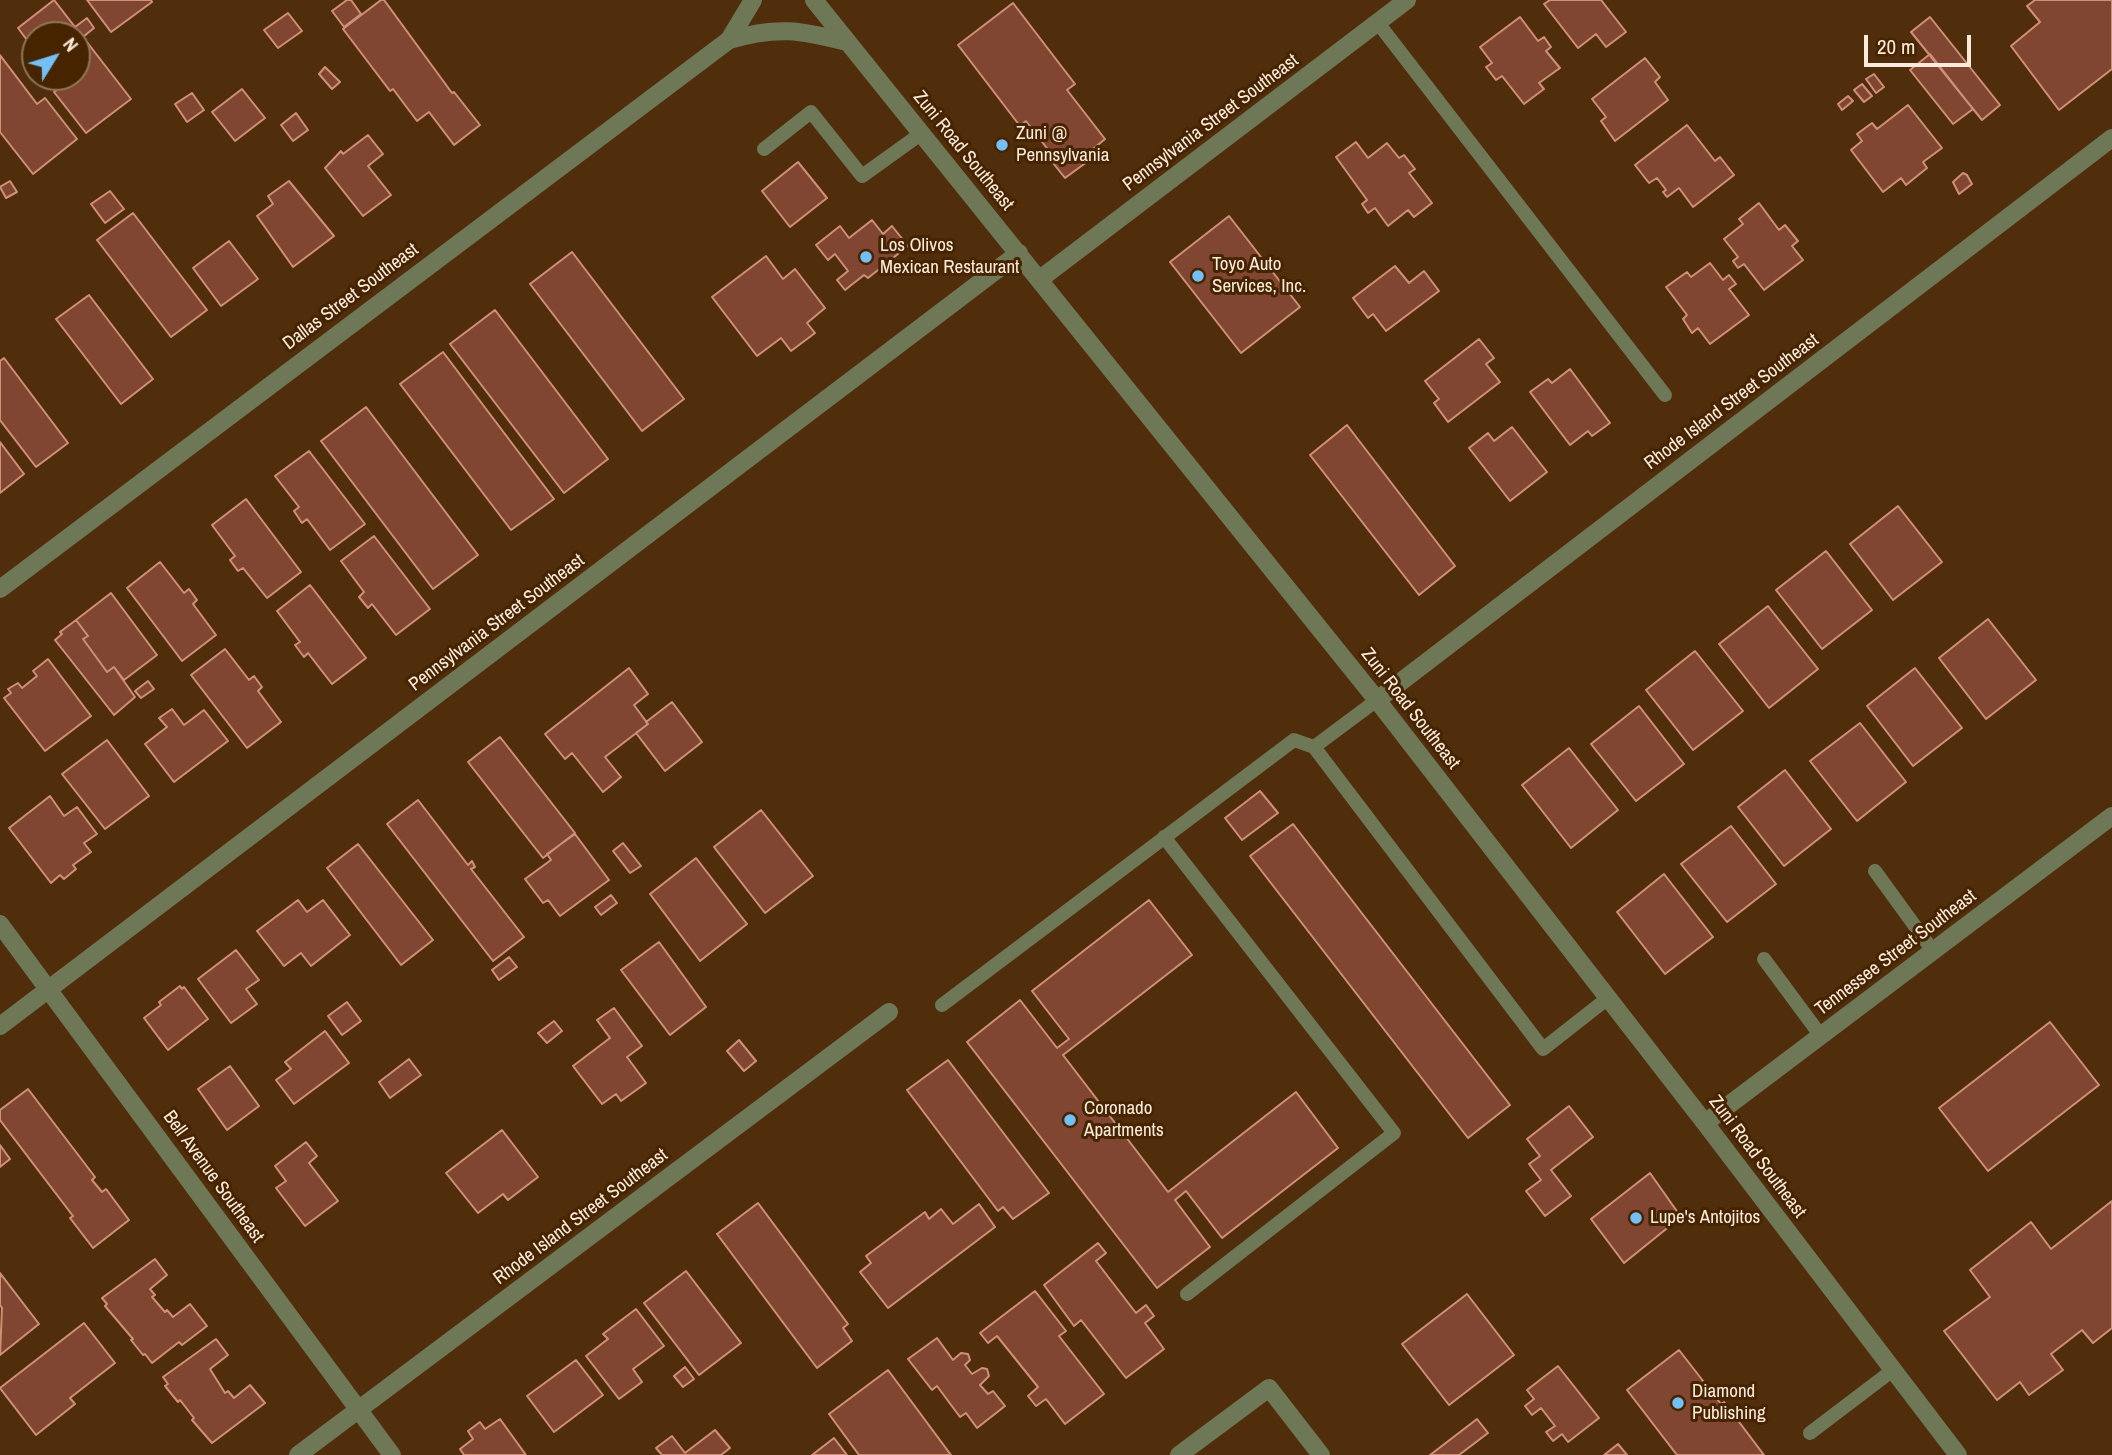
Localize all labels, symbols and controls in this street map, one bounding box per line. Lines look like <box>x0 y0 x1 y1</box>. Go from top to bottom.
north arrow <box>21 21 91 91</box>
scale bar <box>1867 21 1974 65</box>
text: N <box>57 32 85 57</box>
text: 20 m <box>1877 32 1915 61</box>
street label: Pennsylvania Street Southeast <box>1119 50 1303 196</box>
street label: Zuni Road Southeast <box>908 87 1018 215</box>
place label: Zuni @ Pennsylvania <box>1016 123 1110 167</box>
marker: Zuni @ Pennsylvania <box>994 137 1010 153</box>
place label: Los Olivos Mexican Restaurant <box>880 235 1019 279</box>
street label: Dallas Street Southeast <box>279 239 423 355</box>
marker: Los Olivos Mexican Restaurant <box>858 249 874 265</box>
place label: Toyo Auto Services, Inc. <box>1212 254 1306 298</box>
marker: Toyo Auto Services, Inc. <box>1190 268 1206 284</box>
street label: Rhode Island Street Southeast <box>1640 329 1824 475</box>
street label: Pennsylvania Street Southeast <box>405 550 589 696</box>
street label: Zuni Road Southeast <box>1356 644 1464 774</box>
street label: Tennessee Street Southeast <box>1811 885 1981 1021</box>
street label: Zuni Road Southeast <box>1704 1091 1810 1223</box>
place label: Coronado Apartments <box>1084 1098 1164 1142</box>
street label: Bell Avenue Southeast <box>158 1107 268 1247</box>
marker: Coronado Apartments <box>1062 1112 1078 1128</box>
street label: Rhode Island Street Southeast <box>489 1144 673 1290</box>
place label: Lupe's Antojitos <box>1650 1207 1760 1229</box>
marker: Lupe's Antojitos <box>1628 1210 1644 1226</box>
place label: Diamond Publishing <box>1692 1381 1766 1425</box>
marker: Diamond Publishing <box>1670 1395 1686 1411</box>

